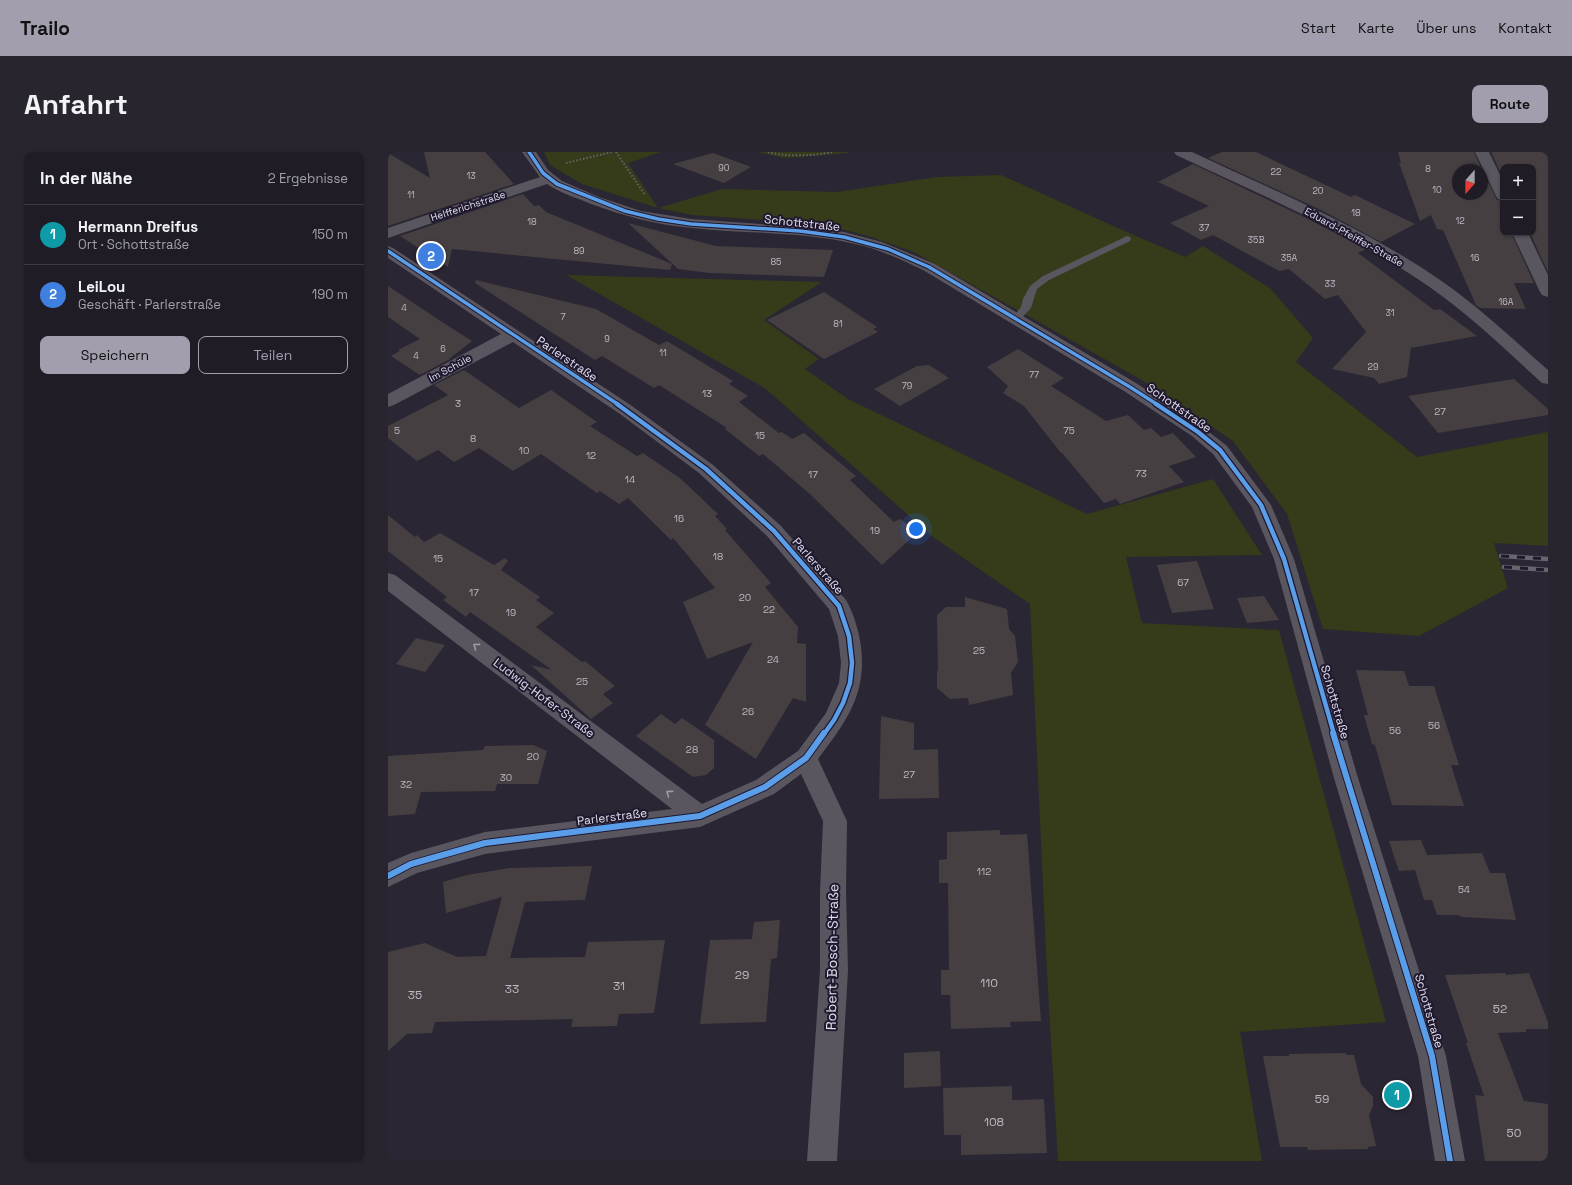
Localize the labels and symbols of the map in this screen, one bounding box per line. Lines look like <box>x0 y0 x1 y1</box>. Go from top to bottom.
house number: 90 <box>718 162 730 174</box>
house number: 8 <box>1425 163 1431 175</box>
north arrow <box>1452 164 1488 200</box>
house number: 22 <box>1271 166 1281 178</box>
house number: 13 <box>466 170 476 182</box>
house number: 10 <box>1432 184 1442 196</box>
house number: 20 <box>1312 185 1324 197</box>
street label: Helfferichstraße <box>429 188 507 224</box>
house number: 11 <box>407 189 415 201</box>
street label: Eduard-Pfeiffer-Straße <box>1302 204 1406 270</box>
house number: 18 <box>1351 207 1361 219</box>
street label: Schottstraße <box>763 211 841 235</box>
house number: 12 <box>1455 215 1465 227</box>
house number: 18 <box>527 216 537 228</box>
house number: 37 <box>1199 222 1209 234</box>
house number: 35B <box>1248 234 1264 246</box>
pin: 2 <box>418 241 444 271</box>
house number: 89 <box>573 245 585 257</box>
house number: 35A <box>1281 252 1298 264</box>
house number: 16 <box>1470 252 1480 264</box>
house number: 85 <box>771 256 782 268</box>
house number: 33 <box>1325 278 1335 290</box>
house number: 16A <box>1499 296 1514 308</box>
house number: 4 <box>401 302 407 314</box>
house number: 31 <box>1385 307 1395 319</box>
house number: 7 <box>560 311 566 323</box>
house number: 81 <box>833 318 843 330</box>
street label: Parlerstraße <box>533 333 601 385</box>
house number: 9 <box>604 333 610 345</box>
house number: 6 <box>440 343 446 355</box>
house number: 11 <box>659 347 667 359</box>
house number: 4 <box>413 350 419 362</box>
street label: Im Schüle <box>427 351 474 385</box>
house number: 29 <box>1368 361 1378 373</box>
house number: 77 <box>1029 369 1039 381</box>
house number: 79 <box>902 380 912 392</box>
street label: Schottstraße <box>1143 380 1215 436</box>
house number: 13 <box>702 387 712 400</box>
house number: 3 <box>455 397 461 410</box>
house number: 27 <box>1434 405 1446 418</box>
house number: 5 <box>394 424 400 437</box>
house number: 75 <box>1063 424 1075 437</box>
house number: 15 <box>755 429 765 442</box>
house number: 8 <box>470 432 476 445</box>
house number: 10 <box>519 444 529 457</box>
house number: 12 <box>586 449 596 462</box>
house number: 73 <box>1135 467 1147 480</box>
house number: 17 <box>808 468 818 481</box>
house number: 14 <box>625 473 635 486</box>
house number: 16 <box>674 512 684 525</box>
your location <box>906 519 926 539</box>
house number: 19 <box>870 524 880 537</box>
street label: Parlerstraße <box>789 534 847 598</box>
house number: 18 <box>713 550 723 563</box>
house number: 15 <box>433 552 443 565</box>
house number: 67 <box>1177 576 1189 589</box>
house number: 17 <box>469 586 479 599</box>
house number: 20 <box>739 591 751 604</box>
house number: 22 <box>763 603 775 616</box>
house number: 19 <box>506 606 516 619</box>
one-way arrow <box>474 644 481 651</box>
house number: 25 <box>973 644 985 657</box>
house number: 24 <box>767 653 779 666</box>
street label: Ludwig-Hofer-Straße <box>490 655 598 741</box>
street label: Schottstraße <box>1317 663 1353 741</box>
house number: 25 <box>576 675 588 688</box>
house number: 26 <box>742 705 754 718</box>
house number: 56 <box>1428 719 1440 732</box>
house number: 56 <box>1389 724 1401 737</box>
house number: 28 <box>686 743 698 756</box>
house number: 20 <box>527 750 539 763</box>
house number: 27 <box>903 768 915 781</box>
house number: 30 <box>500 771 512 784</box>
house number: 32 <box>400 778 412 791</box>
one-way arrow <box>666 790 673 797</box>
street label: Parlerstraße <box>576 805 648 829</box>
house number: 112 <box>977 865 991 878</box>
house number: 54 <box>1458 883 1470 896</box>
street label: Robert-Bosch-Straße <box>822 884 842 1030</box>
house number: 29 <box>735 967 749 983</box>
street label: Schottstraße <box>1411 972 1447 1050</box>
house number: 110 <box>980 975 998 991</box>
house number: 31 <box>613 978 625 994</box>
house number: 33 <box>505 981 519 997</box>
house number: 35 <box>408 987 422 1003</box>
house number: 52 <box>1493 1001 1507 1017</box>
pin: 1 <box>1384 1080 1410 1110</box>
house number: 59 <box>1315 1091 1329 1107</box>
house number: 108 <box>984 1114 1004 1130</box>
house number: 50 <box>1507 1125 1521 1141</box>

